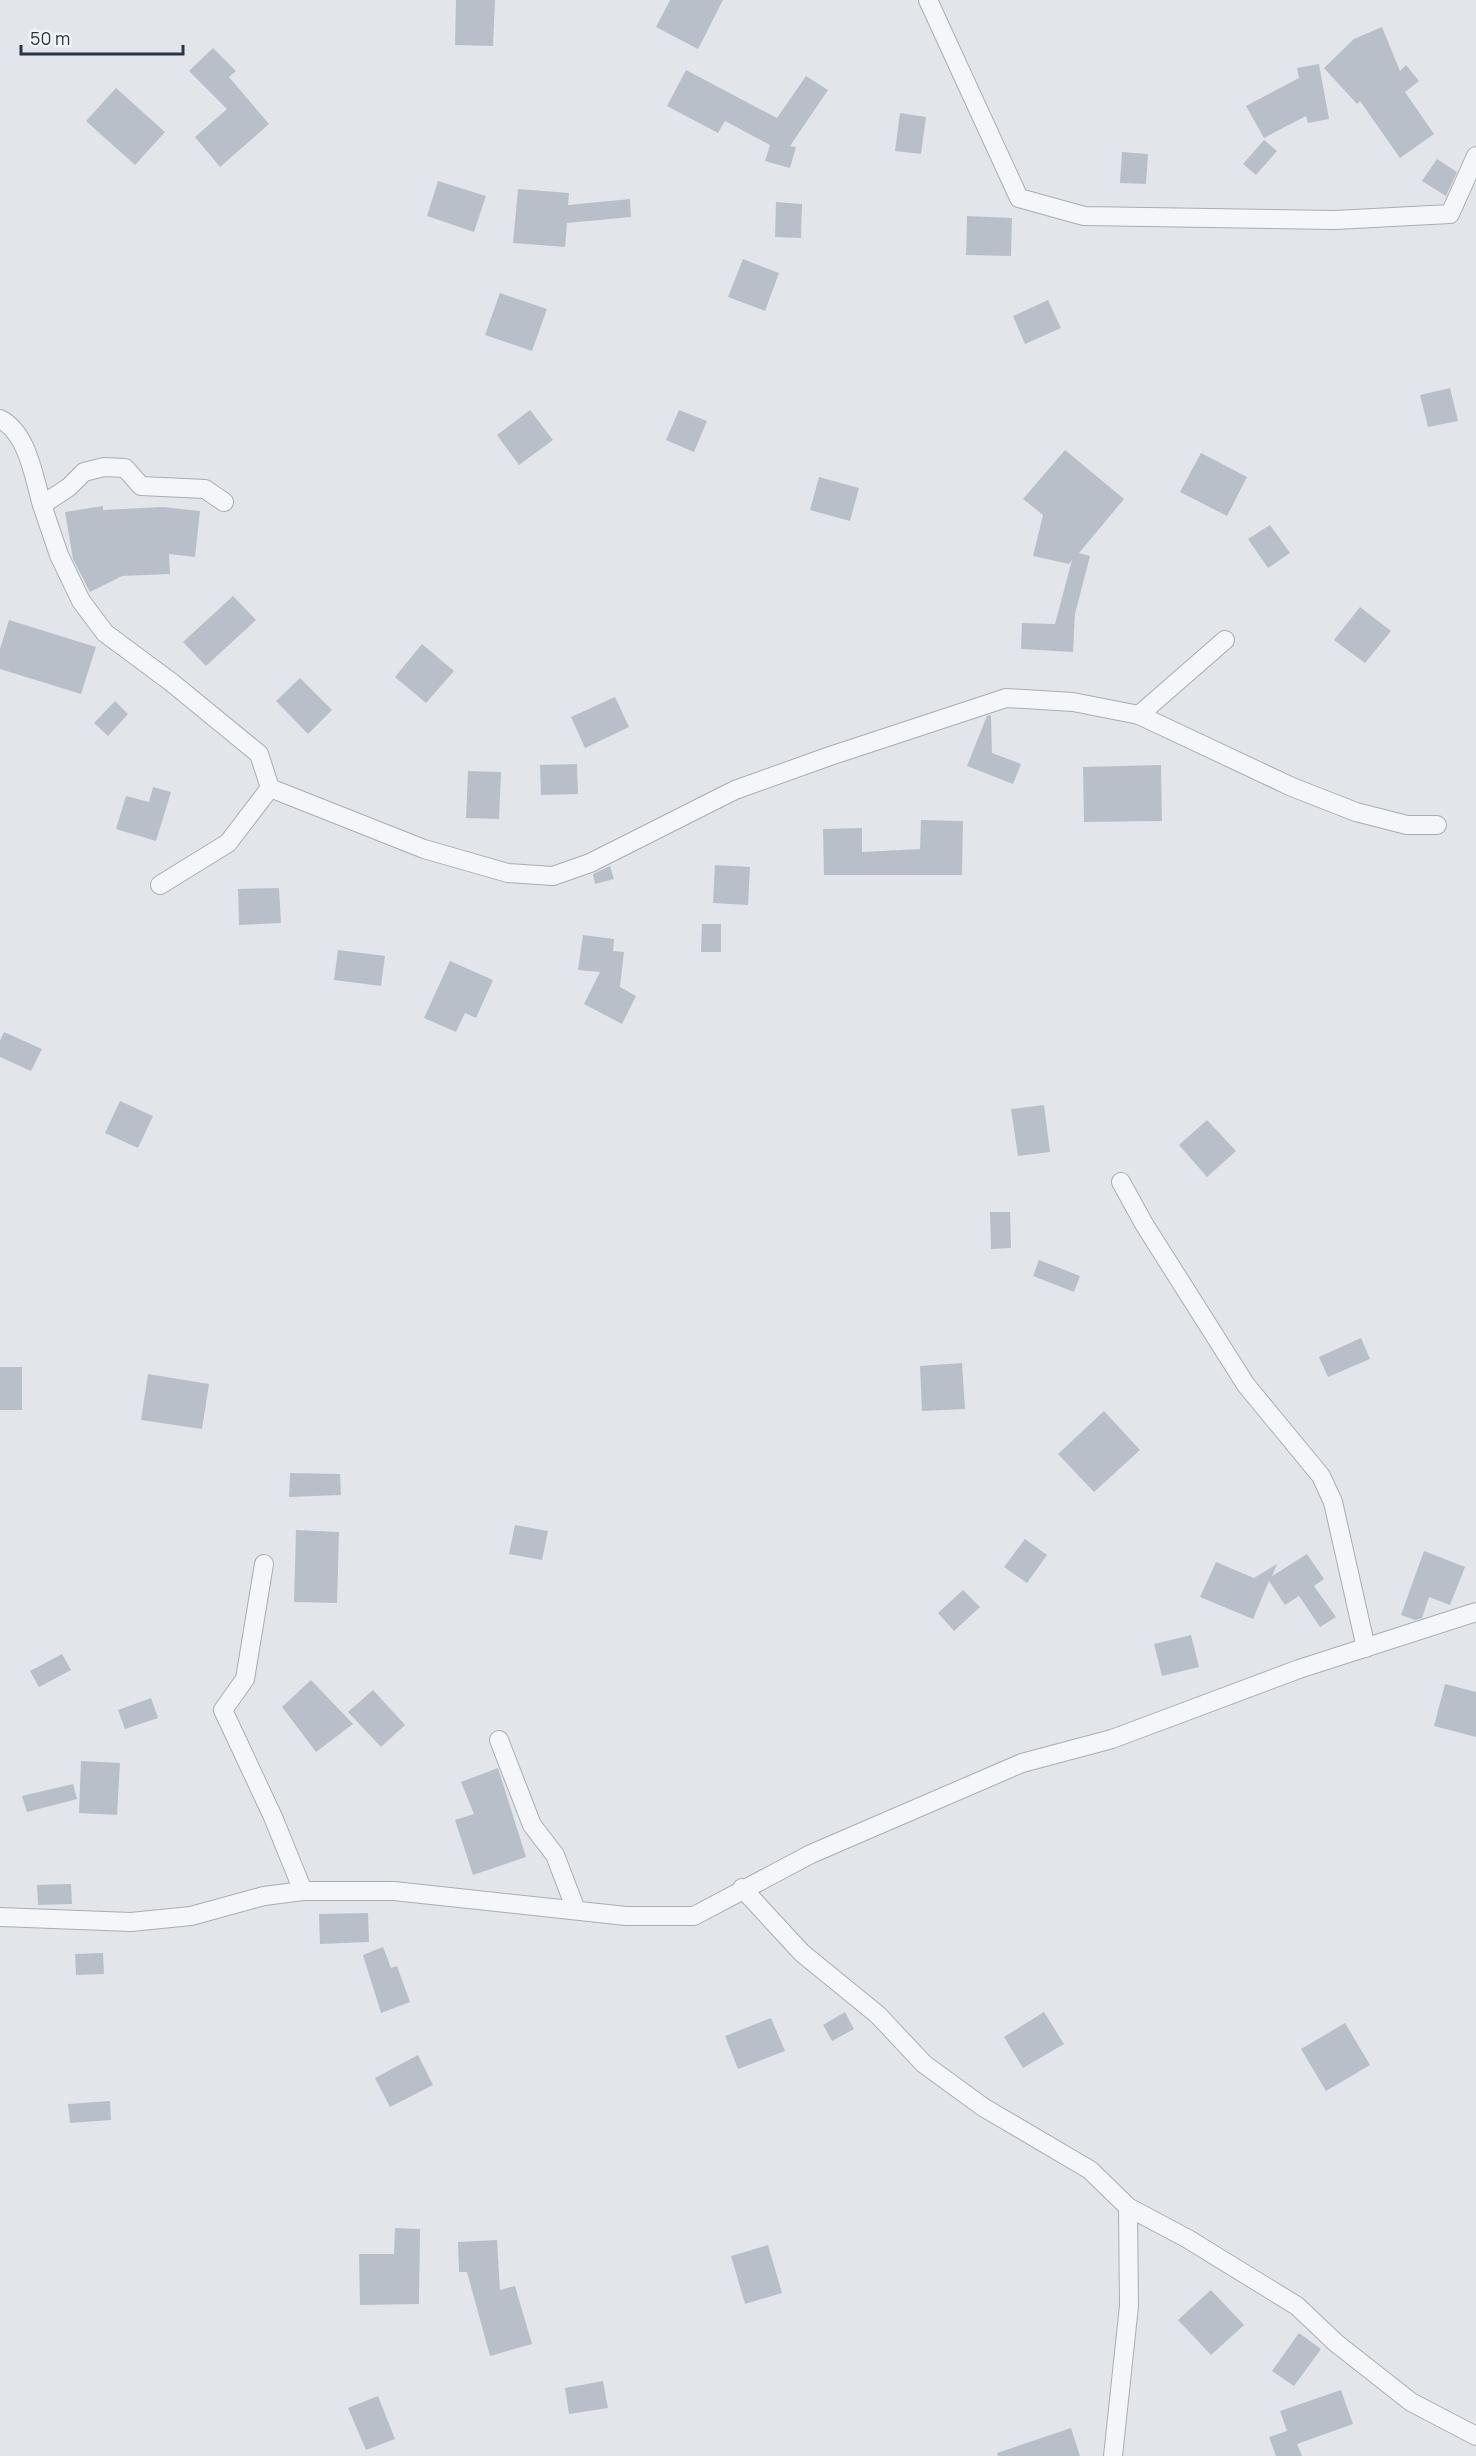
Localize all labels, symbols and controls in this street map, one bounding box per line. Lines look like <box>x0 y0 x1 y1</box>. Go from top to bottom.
scale bar <box>21 18 183 56</box>
text: 50 m <box>30 26 70 50</box>

